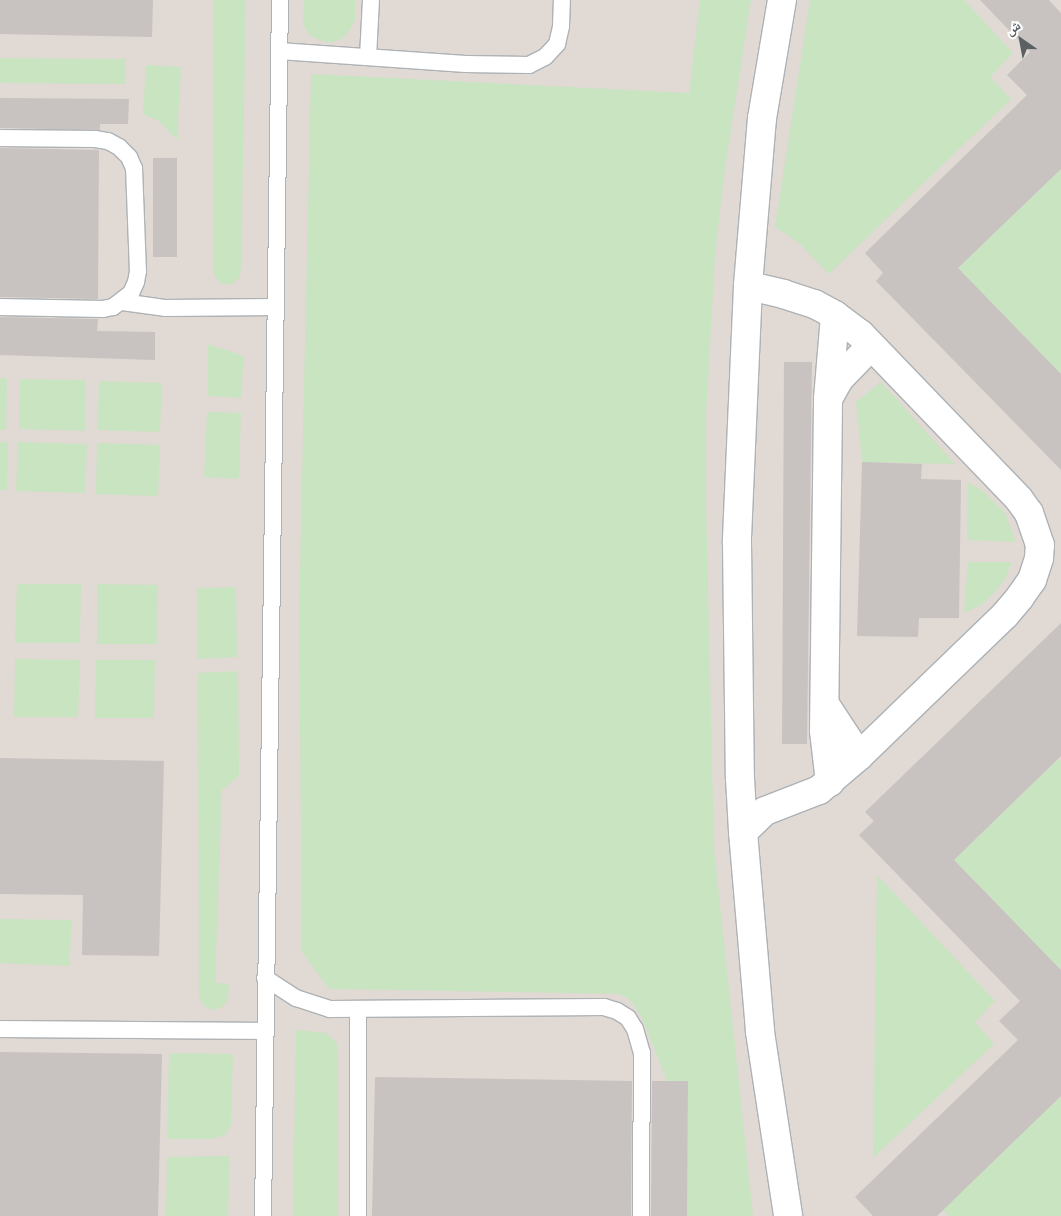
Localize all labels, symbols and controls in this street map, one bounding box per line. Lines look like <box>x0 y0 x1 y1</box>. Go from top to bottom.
north arrow <box>996 15 1046 65</box>
text: ش <box>1002 16 1024 39</box>

